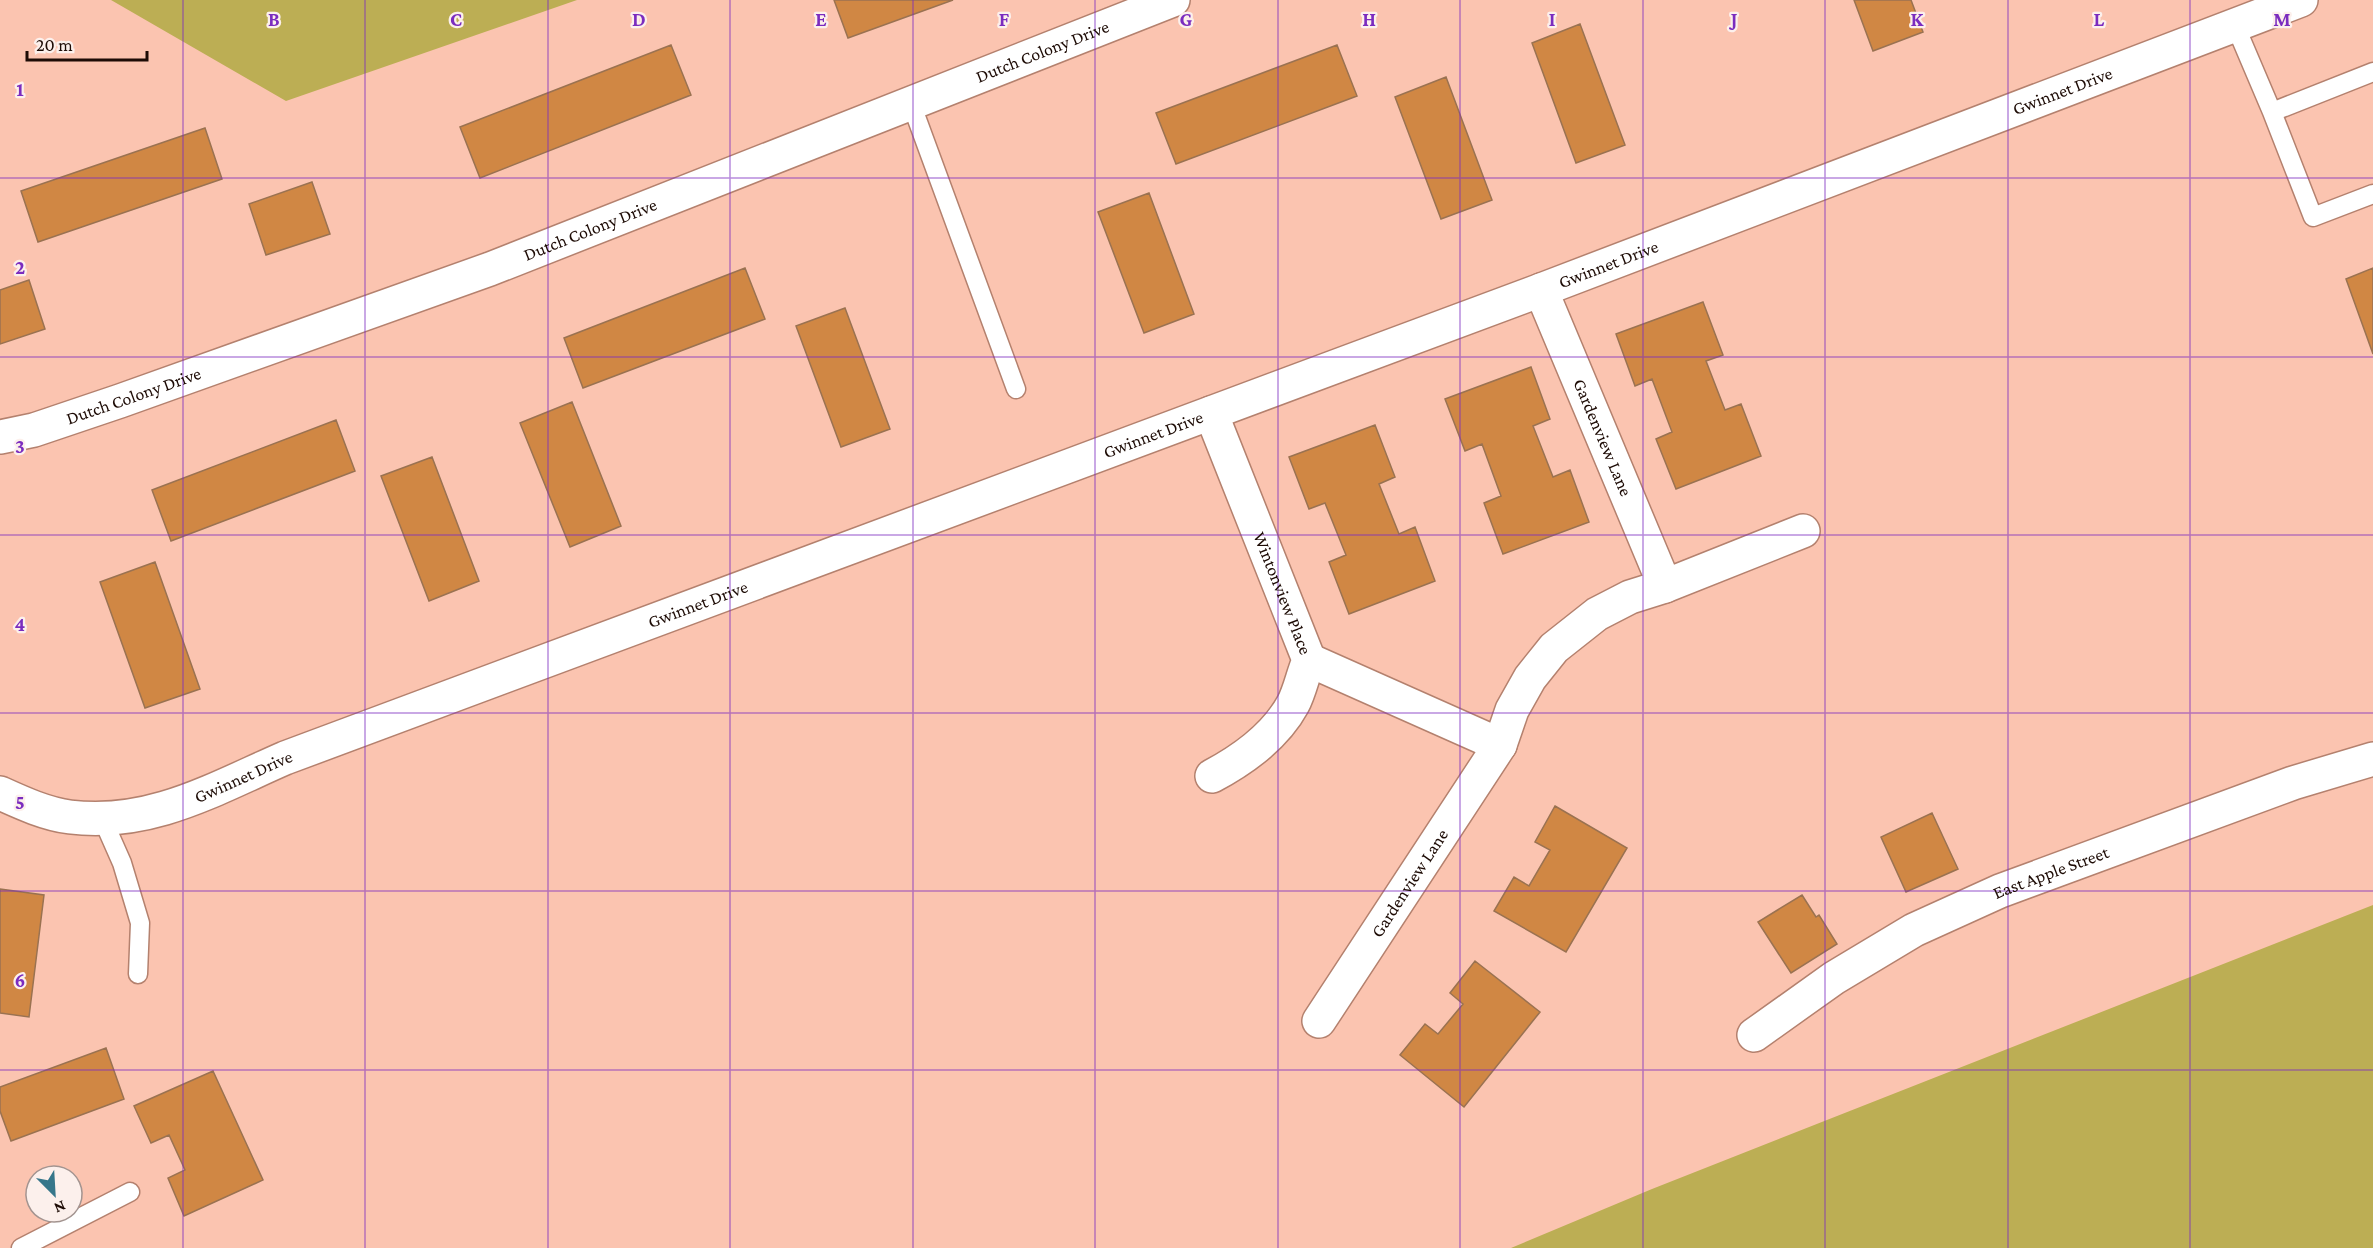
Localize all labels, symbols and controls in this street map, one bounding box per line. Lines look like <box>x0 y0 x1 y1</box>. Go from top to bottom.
text: B <box>268 8 280 30</box>
text: C <box>450 8 462 30</box>
text: D <box>632 8 646 30</box>
text: E <box>815 8 827 30</box>
text: F <box>999 8 1010 30</box>
text: G <box>1180 8 1193 30</box>
text: H <box>1362 8 1376 30</box>
text: I <box>1549 8 1556 30</box>
text: J <box>1729 8 1738 30</box>
text: K <box>1911 8 1925 30</box>
text: L <box>2094 8 2105 30</box>
text: M <box>2273 8 2291 30</box>
street label: Dutch Colony Drive <box>973 16 1112 87</box>
scale bar <box>27 24 147 62</box>
text: 20 m <box>36 35 73 55</box>
street label: Gwinnet Drive <box>2010 63 2115 119</box>
text: 1 <box>16 78 24 100</box>
street label: Dutch Colony Drive <box>521 194 660 265</box>
street label: Gwinnet Drive <box>1556 236 1661 292</box>
text: 2 <box>15 256 25 278</box>
street label: Dutch Colony Drive <box>64 363 204 428</box>
street label: Gardenview Lane <box>1569 376 1636 499</box>
street label: Gwinnet Drive <box>1101 407 1206 462</box>
text: 3 <box>15 435 25 457</box>
street label: Wintonview Place <box>1249 529 1316 658</box>
street label: Gwinnet Drive <box>645 576 751 632</box>
text: 4 <box>15 613 26 635</box>
street label: Gwinnet Drive <box>192 746 295 807</box>
text: 5 <box>15 791 25 813</box>
street label: Gardenview Lane <box>1367 825 1452 941</box>
street label: East Apple Street <box>1990 841 2112 903</box>
text: 6 <box>15 969 25 991</box>
north arrow <box>24 1164 84 1224</box>
text: N <box>51 1197 68 1217</box>

